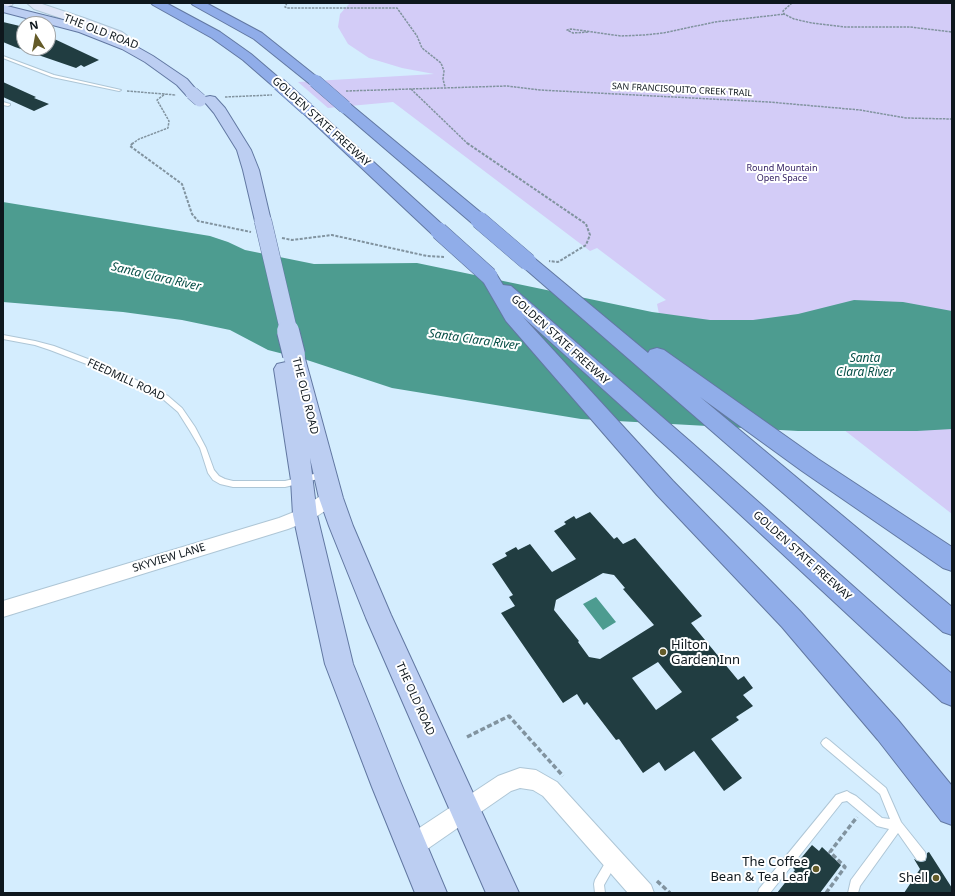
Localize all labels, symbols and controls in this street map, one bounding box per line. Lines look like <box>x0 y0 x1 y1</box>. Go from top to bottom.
street label: THE OLD ROAD <box>62 12 140 52</box>
north arrow <box>16 16 56 56</box>
text: N <box>28 16 40 33</box>
street label: GOLDEN STATE FREEWAY <box>269 74 373 170</box>
street label: SAN FRANCISQUITO CREEK TRAIL <box>612 81 752 99</box>
park label: Round Mountain Open Space <box>747 163 817 184</box>
water label: Santa Clara River <box>110 260 202 294</box>
street label: GOLDEN STATE FREEWAY <box>508 292 612 388</box>
water label: Santa Clara River <box>428 327 520 353</box>
water label: Santa Clara River <box>836 352 894 380</box>
street label: FEEDMILL ROAD <box>85 356 167 404</box>
street label: THE OLD ROAD <box>289 356 321 436</box>
street label: GOLDEN STATE FREEWAY <box>750 508 854 604</box>
street label: SKYVIEW LANE <box>131 541 207 575</box>
place label: Hilton Garden Inn <box>671 637 740 668</box>
marker: Hilton Garden Inn <box>658 647 668 657</box>
street label: THE OLD ROAD <box>393 660 437 738</box>
place label: The Coffee Bean & Tea Leaf <box>710 854 808 885</box>
marker: The Coffee Bean & Tea Leaf <box>811 864 821 874</box>
place label: Shell <box>899 870 928 886</box>
marker: Shell <box>931 873 941 883</box>

